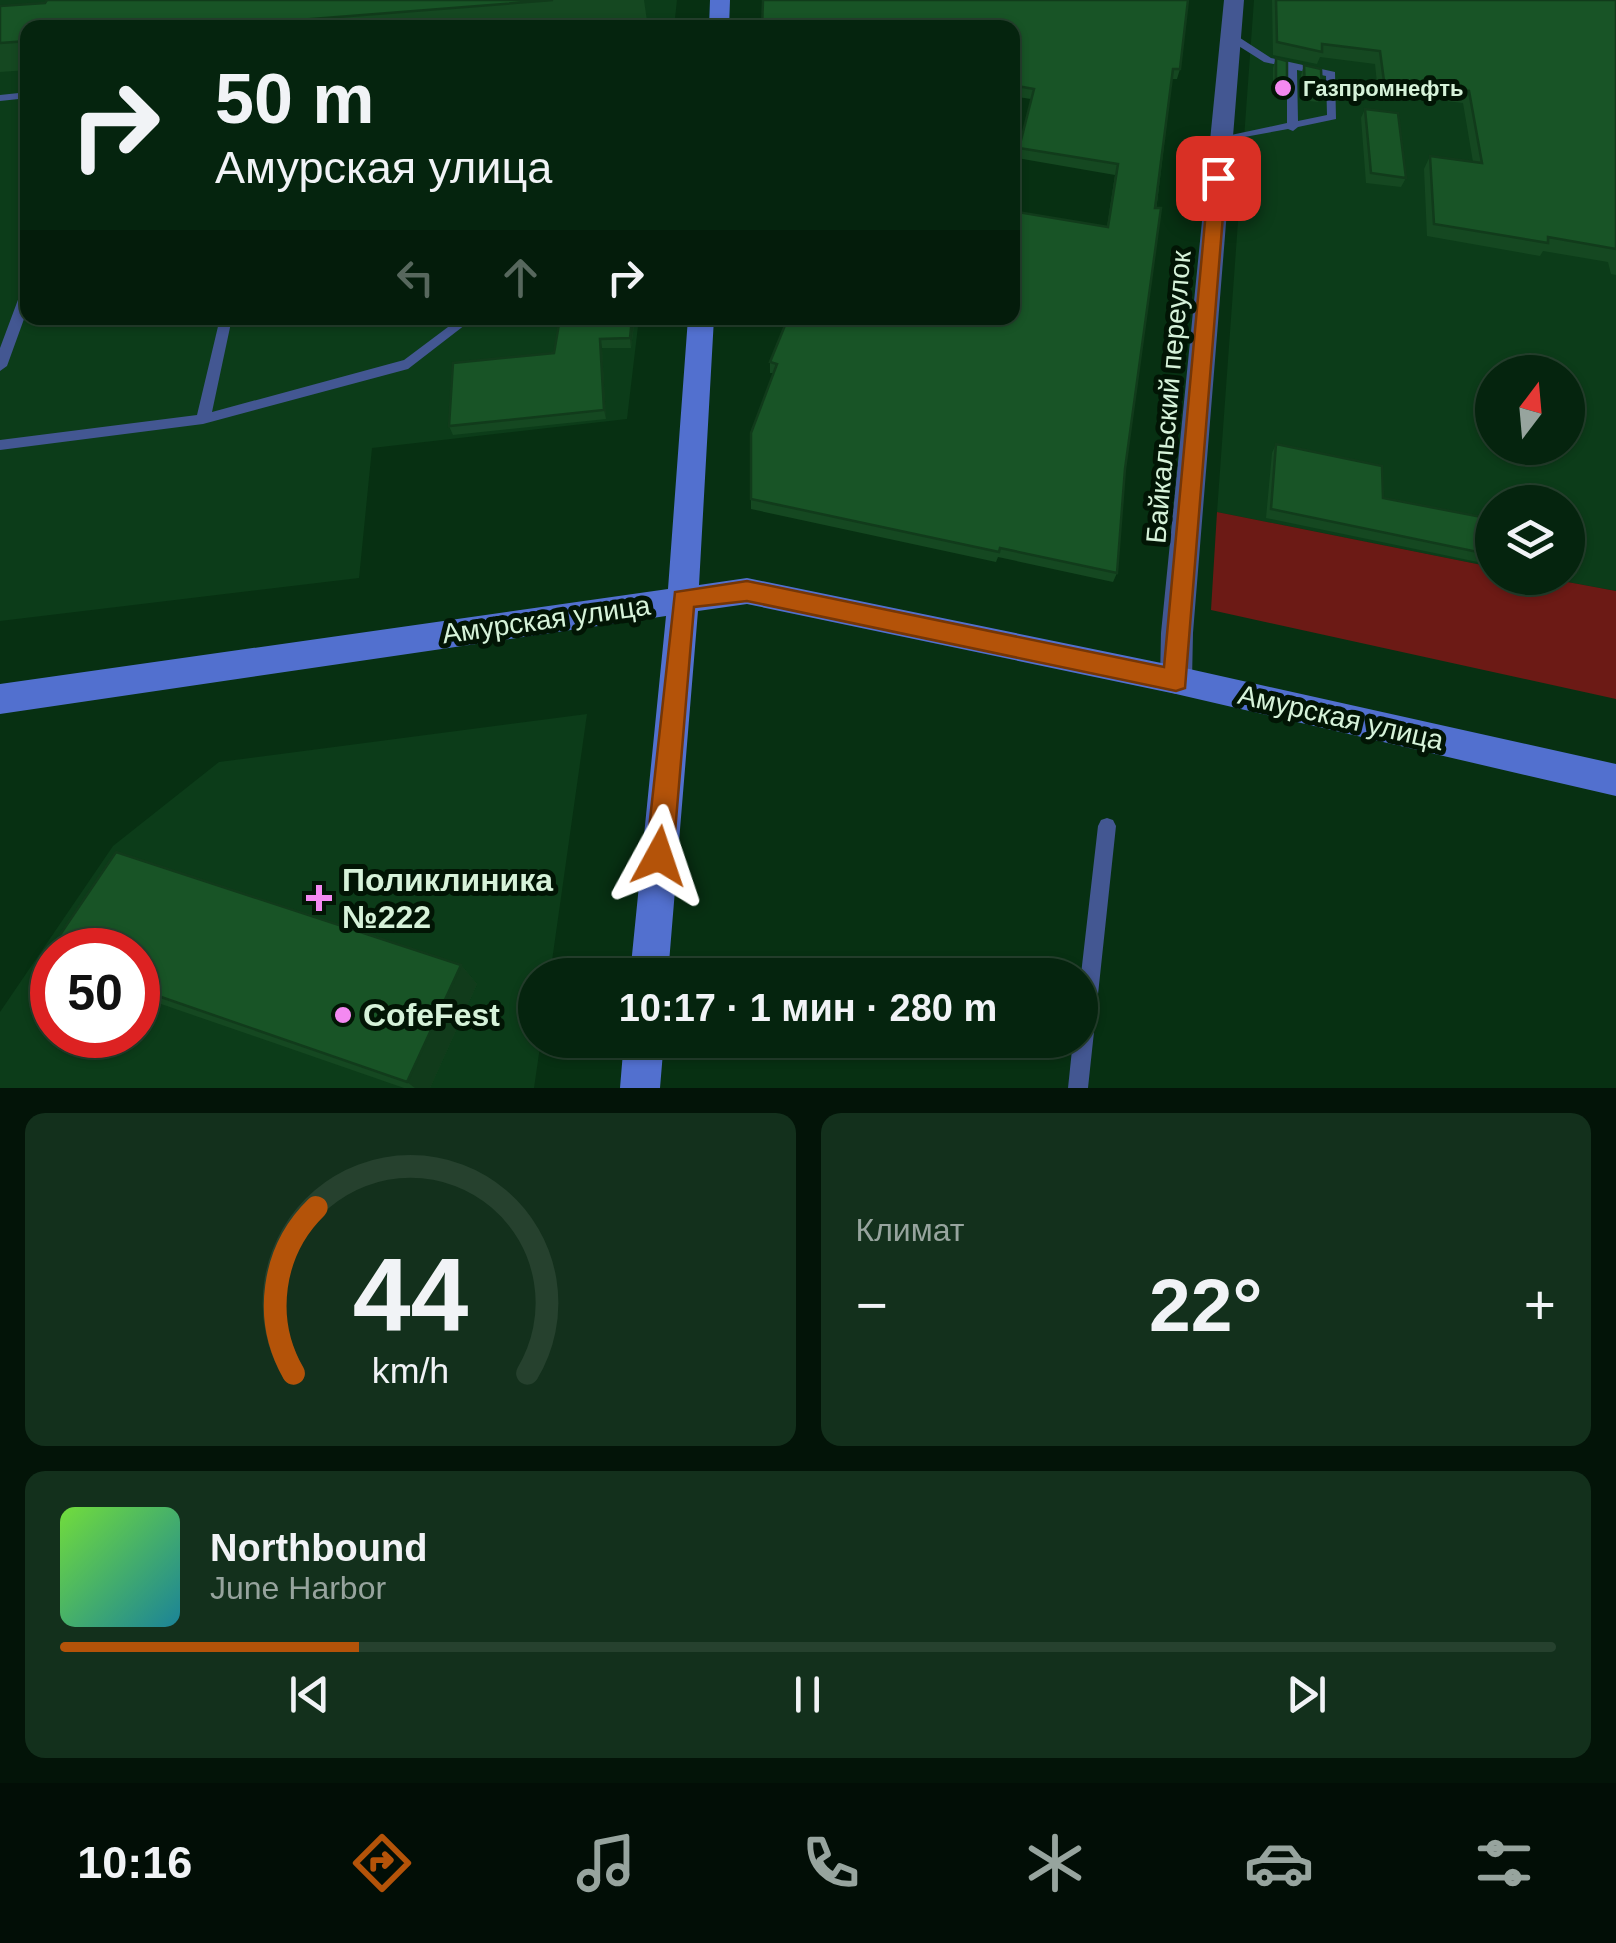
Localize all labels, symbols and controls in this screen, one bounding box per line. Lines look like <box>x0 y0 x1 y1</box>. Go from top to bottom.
icon: right <box>50 60 180 190</box>
text: 50 m <box>215 60 375 138</box>
place label: Газпромнефть <box>1303 76 1464 101</box>
marker: Газпромнефть <box>1272 77 1294 99</box>
pin <box>1176 136 1261 221</box>
text: Амурская улица <box>215 142 552 193</box>
icon: arrive <box>1191 151 1246 206</box>
street label: Байкальский переулок <box>1140 249 1197 545</box>
icon: left <box>388 250 443 305</box>
icon: ahead <box>493 250 548 305</box>
icon: right <box>598 250 653 305</box>
north arrow <box>1475 355 1585 465</box>
map controls <box>1475 355 1585 595</box>
button: layers <box>1475 485 1585 595</box>
street label: Амурская улица <box>440 589 653 649</box>
street label: Амурская улица <box>1235 679 1447 756</box>
position arrow <box>607 804 711 908</box>
place label: Поликлиника №222 <box>342 862 553 935</box>
marker: Поликлиника №222 <box>306 885 332 911</box>
speed limit sign: 50 <box>30 928 160 1058</box>
text: 10:17 · 1 мин · 280 m <box>619 987 997 1029</box>
place label: CofeFest <box>363 997 500 1033</box>
marker: CofeFest <box>332 1004 354 1026</box>
text: Климат <box>856 1212 964 1248</box>
text: 44 <box>352 1237 468 1353</box>
text: 22° <box>1149 1263 1262 1347</box>
text: − <box>856 1274 888 1336</box>
text: + <box>1524 1274 1556 1336</box>
text: km/h <box>372 1351 449 1391</box>
text: Northbound <box>210 1527 427 1569</box>
text: June Harbor <box>210 1570 386 1606</box>
icon: previous <box>282 1667 337 1722</box>
icon: pause <box>780 1667 835 1722</box>
icon: next <box>1279 1667 1334 1722</box>
icon: directions <box>347 1828 417 1898</box>
icon: music <box>571 1828 641 1898</box>
icon: phone <box>796 1828 866 1898</box>
icon: climate <box>1020 1828 1090 1898</box>
icon: car <box>1244 1828 1314 1898</box>
icon: filters <box>1469 1828 1539 1898</box>
text: 10:16 <box>77 1837 192 1888</box>

